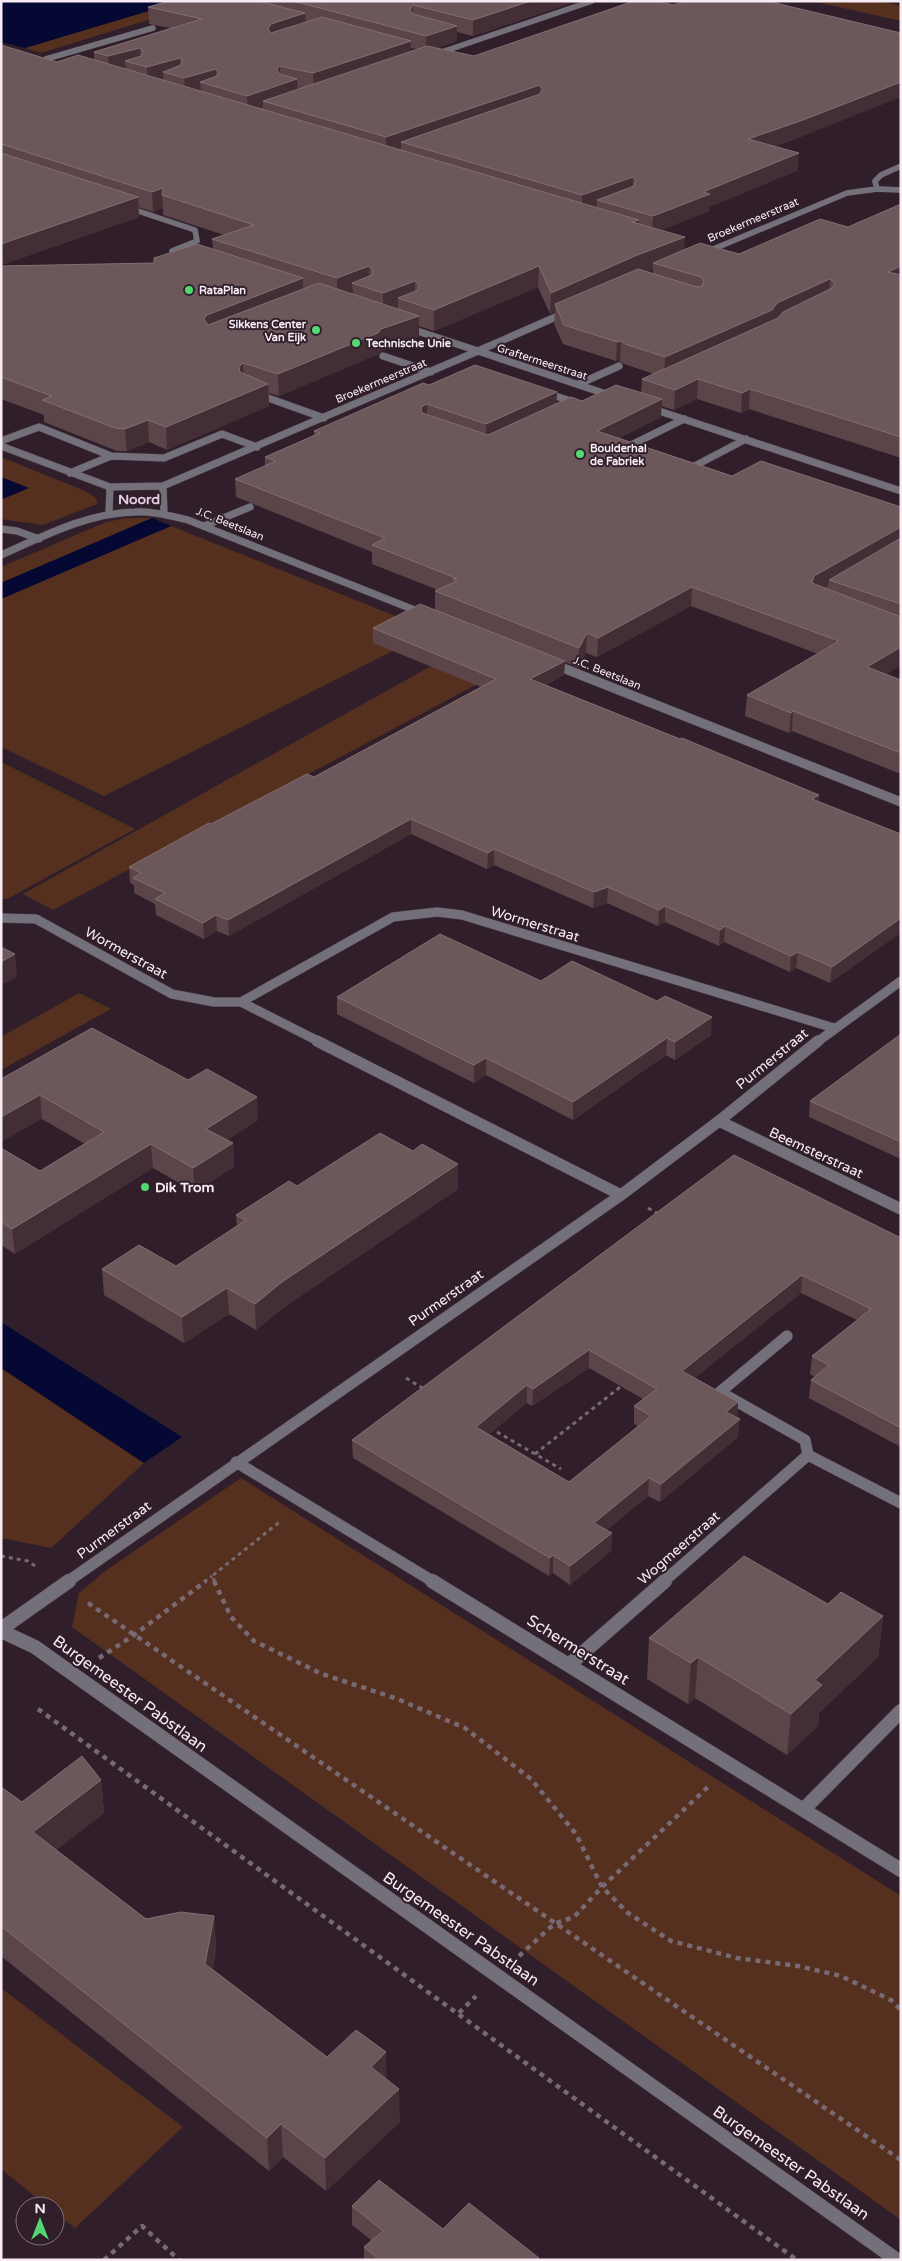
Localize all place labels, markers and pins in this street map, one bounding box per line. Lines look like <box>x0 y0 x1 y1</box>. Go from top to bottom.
marker: RataPlan <box>183 284 195 296</box>
place label: RataPlan <box>199 284 246 297</box>
place label: Sikkens Center Van Eijk <box>229 318 307 345</box>
marker: Sikkens Center Van Eijk <box>310 324 322 336</box>
marker: Technische Unie <box>350 337 362 349</box>
place label: Technische Unie <box>365 337 452 350</box>
place label: Boulderhal de Fabriek <box>590 442 647 468</box>
marker: Boulderhal de Fabriek <box>574 448 586 460</box>
place label: Dik Trom <box>155 1179 214 1196</box>
marker: Dik Trom <box>139 1181 151 1193</box>

